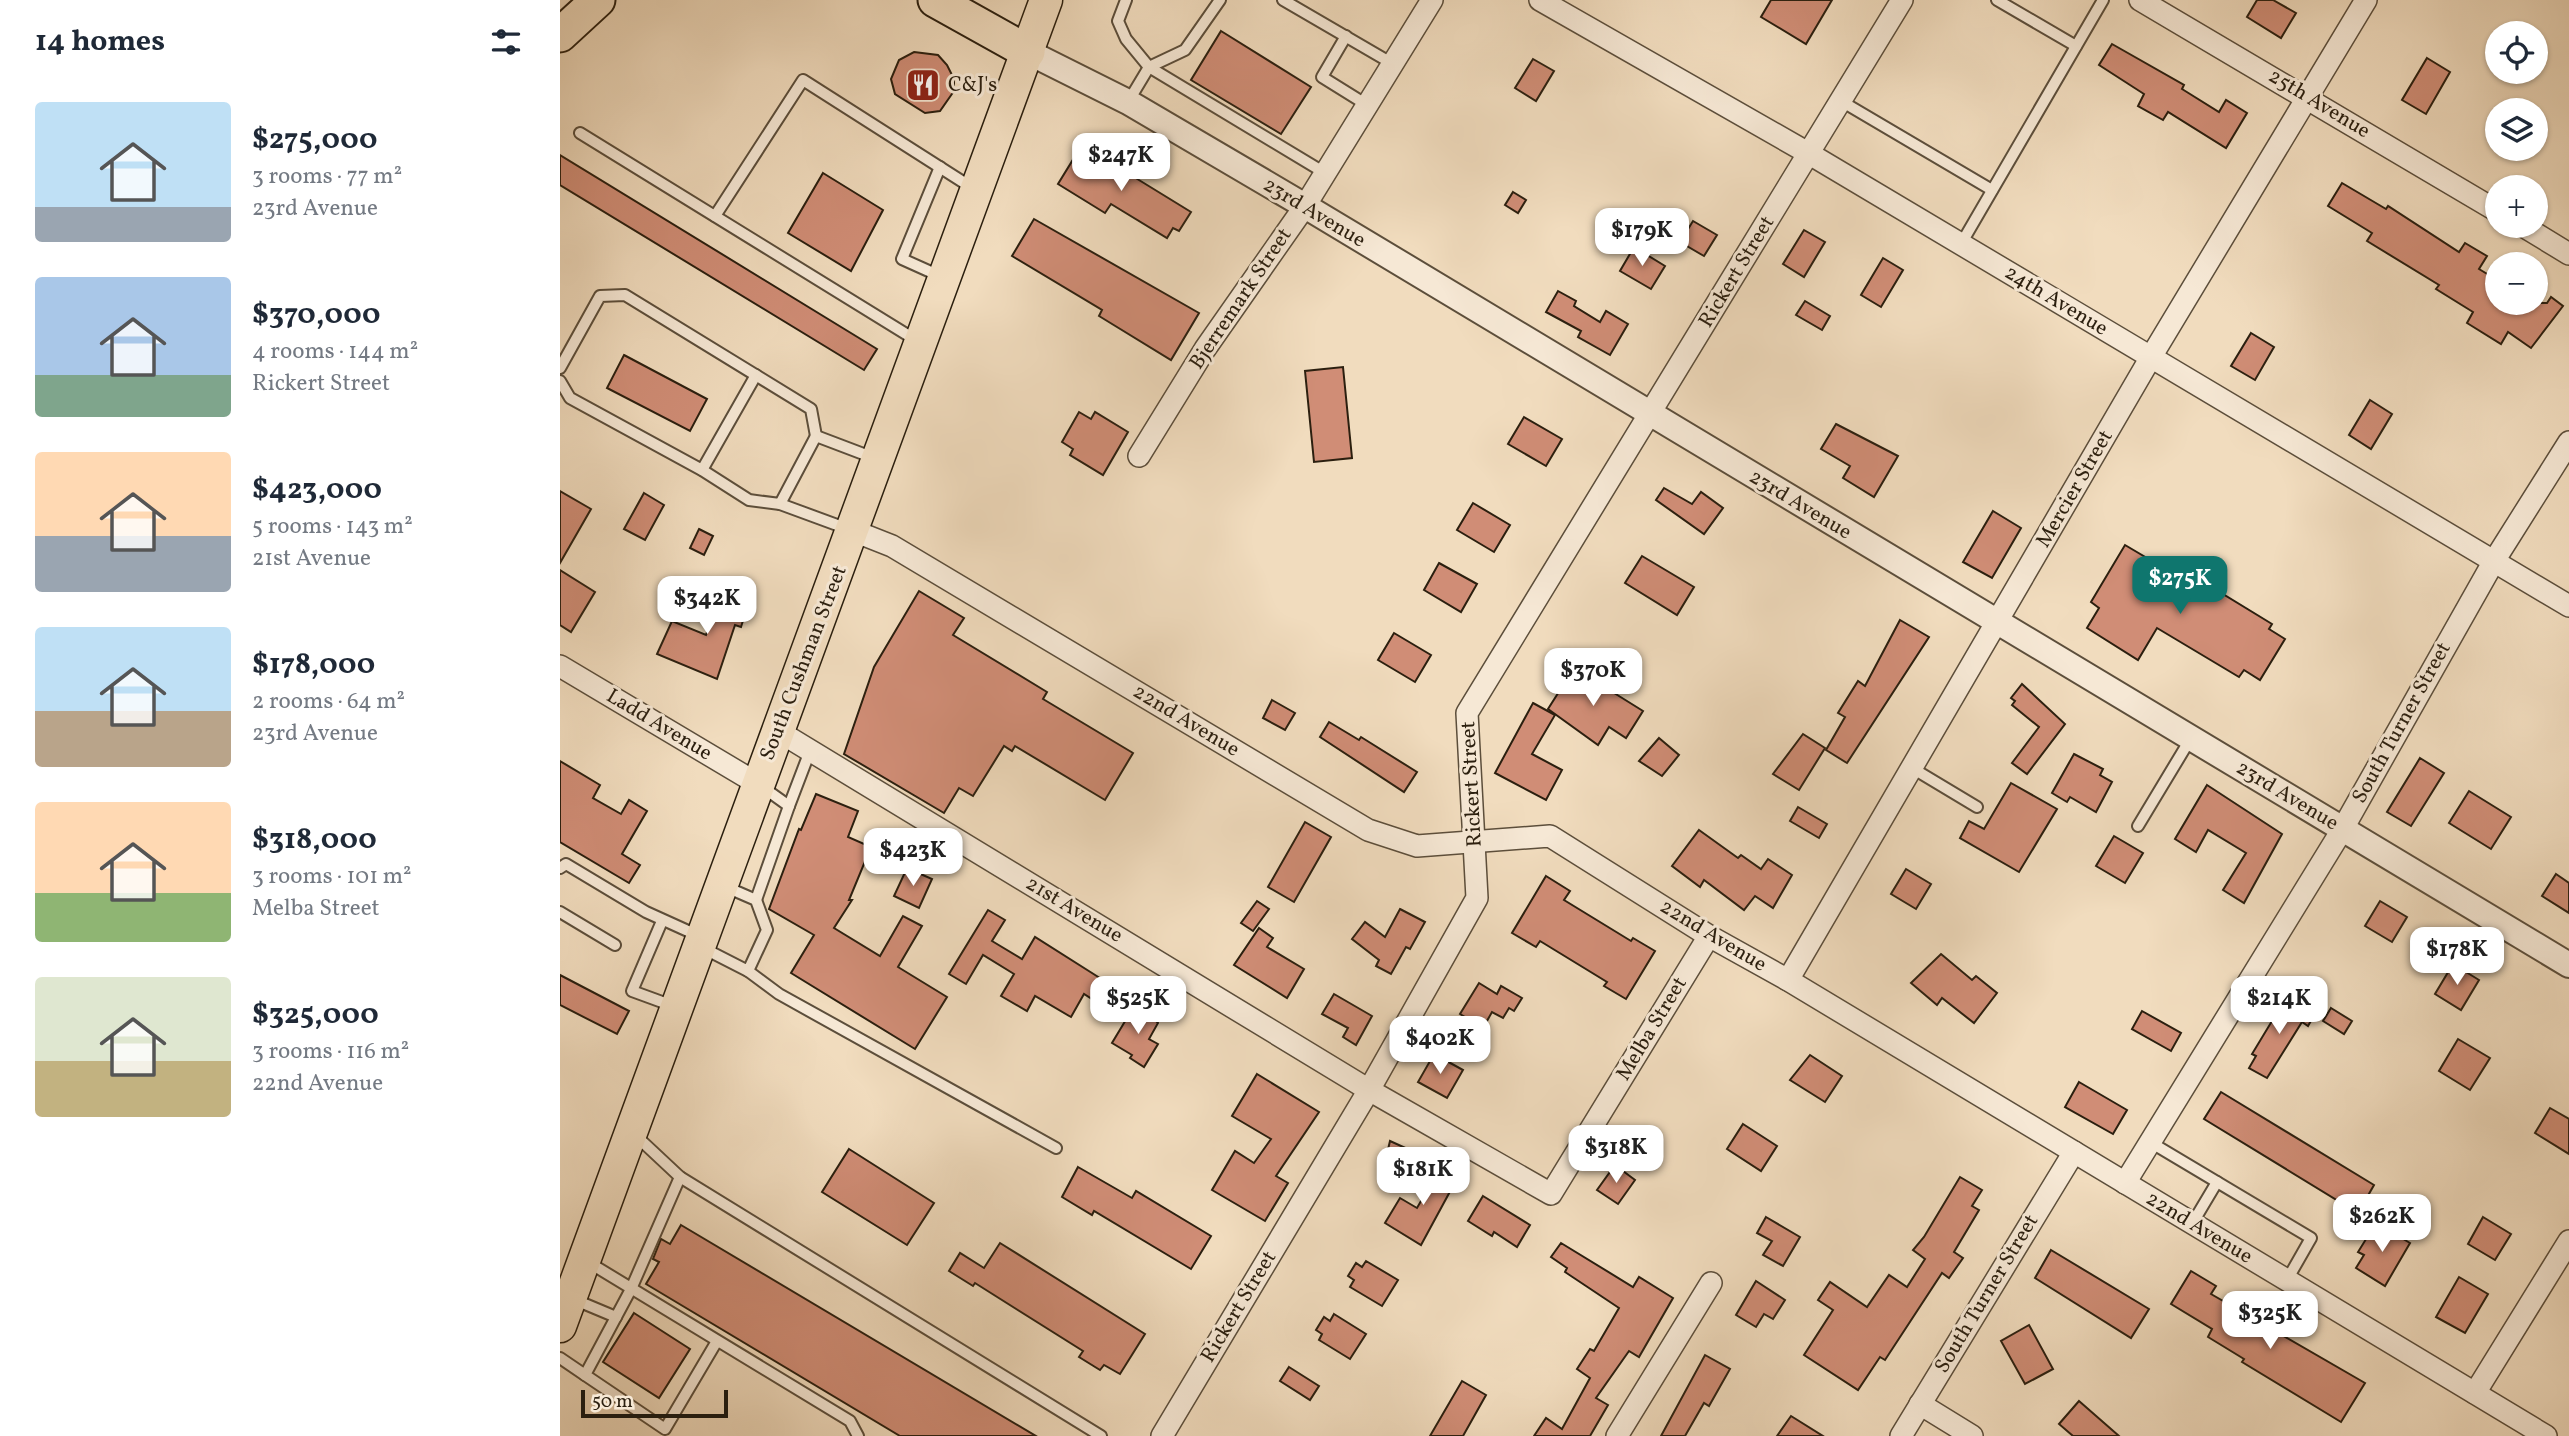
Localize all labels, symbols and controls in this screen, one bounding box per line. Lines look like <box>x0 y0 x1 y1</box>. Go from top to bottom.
text: 14 homes <box>35 21 165 63</box>
map controls <box>2485 21 2548 315</box>
button: locate <box>2485 21 2548 84</box>
icon: filters <box>487 23 525 61</box>
street label: 25th Avenue <box>2263 62 2375 146</box>
restaurant icon: C&J's <box>904 66 942 104</box>
place label: C&J's <box>948 71 997 100</box>
button: layers <box>2485 98 2548 161</box>
text: $275,000 <box>252 119 377 161</box>
icon: home <box>91 130 175 214</box>
pin: $247K <box>1072 134 1170 193</box>
text: $247K <box>1088 140 1154 172</box>
text: 3 rooms · 77 m² <box>252 161 402 193</box>
street label: 23rd Avenue <box>1257 171 1371 255</box>
button: + <box>2485 175 2548 238</box>
text: 23rd Avenue <box>252 193 378 225</box>
pin: $179K <box>1593 208 1691 268</box>
street label: Rickert Street <box>1692 211 1782 333</box>
text: $179K <box>1611 215 1673 247</box>
street label: Bjerremark Street <box>1183 222 1299 376</box>
button: − <box>2485 252 2548 315</box>
street label: 24th Avenue <box>1999 259 2113 343</box>
text: $370,000 <box>252 294 381 336</box>
icon: home <box>91 305 175 389</box>
text: 4 rooms · 144 m² <box>252 336 418 368</box>
text: Rickert Street <box>252 368 390 400</box>
street label: Mercier Street <box>2030 425 2120 553</box>
street label: 23rd Avenue <box>1743 463 1857 547</box>
text: $423,000 <box>252 469 382 511</box>
icon: home <box>91 480 175 564</box>
text: 5 rooms · 143 m² <box>252 511 413 543</box>
text: 21st Avenue <box>252 543 371 575</box>
pin: $275K <box>2131 556 2229 616</box>
street label: South Cushman Street <box>753 561 855 765</box>
text: $275K <box>2148 563 2212 595</box>
pin: $342K <box>658 576 756 636</box>
text: $342K <box>673 583 741 615</box>
street label: South Turner Street <box>2346 637 2458 809</box>
text: $178,000 <box>252 644 375 686</box>
pin: $370K <box>1544 648 1642 708</box>
icon: home <box>91 655 175 739</box>
text: $370K <box>1560 655 1626 687</box>
street label: 22nd Avenue <box>1127 678 1245 764</box>
street label: Ladd Avenue <box>601 682 717 768</box>
text: 2 rooms · 64 m² <box>252 686 405 718</box>
text: 23rd Avenue <box>252 718 378 750</box>
street label: Rickert Street <box>1454 720 1490 848</box>
street label: 23rd Avenue <box>2230 754 2344 838</box>
text: $318,000 <box>252 819 377 861</box>
pin: $423K <box>864 828 962 888</box>
icon: home <box>91 830 175 914</box>
text: $423K <box>880 835 946 867</box>
text: 3 rooms · 101 m² <box>252 861 412 893</box>
street label: 21st Avenue <box>1020 870 1128 950</box>
text: Melba Street <box>252 893 380 925</box>
street label: 22nd Avenue <box>1654 893 1772 979</box>
pin: $178K <box>2408 928 2506 987</box>
text: $178K <box>2426 934 2488 966</box>
street label: Melba Street <box>1610 972 1694 1086</box>
pin: $525K <box>1089 976 1187 1036</box>
pin: $214K <box>2230 976 2328 1036</box>
text: $525K <box>1106 983 1170 1015</box>
text: $214K <box>2247 983 2311 1015</box>
text: $325,000 <box>252 994 379 1036</box>
icon: home <box>91 1005 175 1089</box>
pin: $402K <box>1391 1016 1489 1076</box>
text: $402K <box>1405 1023 1475 1055</box>
text: 3 rooms · 116 m² <box>252 1036 409 1068</box>
text: 22nd Avenue <box>252 1068 383 1100</box>
pin: $318K <box>1567 1126 1665 1185</box>
text: $318K <box>1585 1132 1648 1164</box>
pin: $181K <box>1374 1148 1472 1207</box>
text: $181K <box>1393 1154 1453 1186</box>
street label: 22nd Avenue <box>2140 1185 2258 1271</box>
pin: $262K <box>2333 1194 2431 1254</box>
text: $262K <box>2349 1201 2415 1233</box>
street label: South Turner Street <box>1928 1209 2046 1379</box>
street label: Rickert Street <box>1194 1246 1284 1368</box>
pin: $325K <box>2221 1292 2319 1351</box>
text: $325K <box>2238 1298 2302 1330</box>
scale bar <box>581 1387 728 1419</box>
text: 50 m <box>592 1389 633 1415</box>

